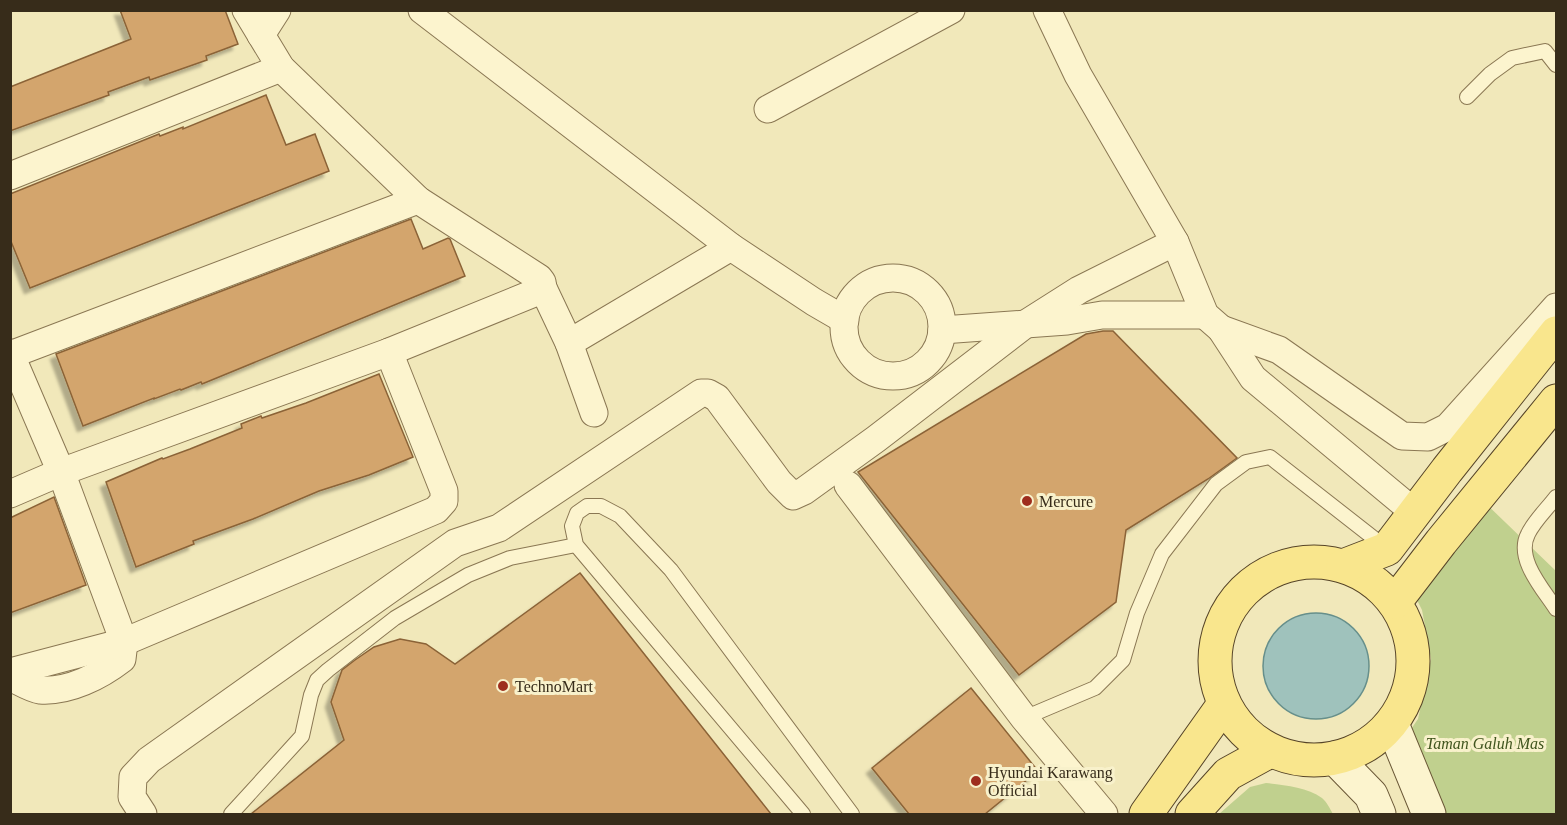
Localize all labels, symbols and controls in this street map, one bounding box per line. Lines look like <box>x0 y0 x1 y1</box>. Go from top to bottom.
place label: Mercure <box>1039 493 1093 510</box>
marker: Mercure <box>1020 494 1034 508</box>
place label: TechnoMart <box>515 678 594 695</box>
marker: TechnoMart <box>496 679 510 693</box>
park label: Taman Galuh Mas <box>1426 735 1544 752</box>
place label: Hyundai Karawang Official <box>988 764 1113 799</box>
marker: Hyundai Karawang Official <box>969 774 983 788</box>

